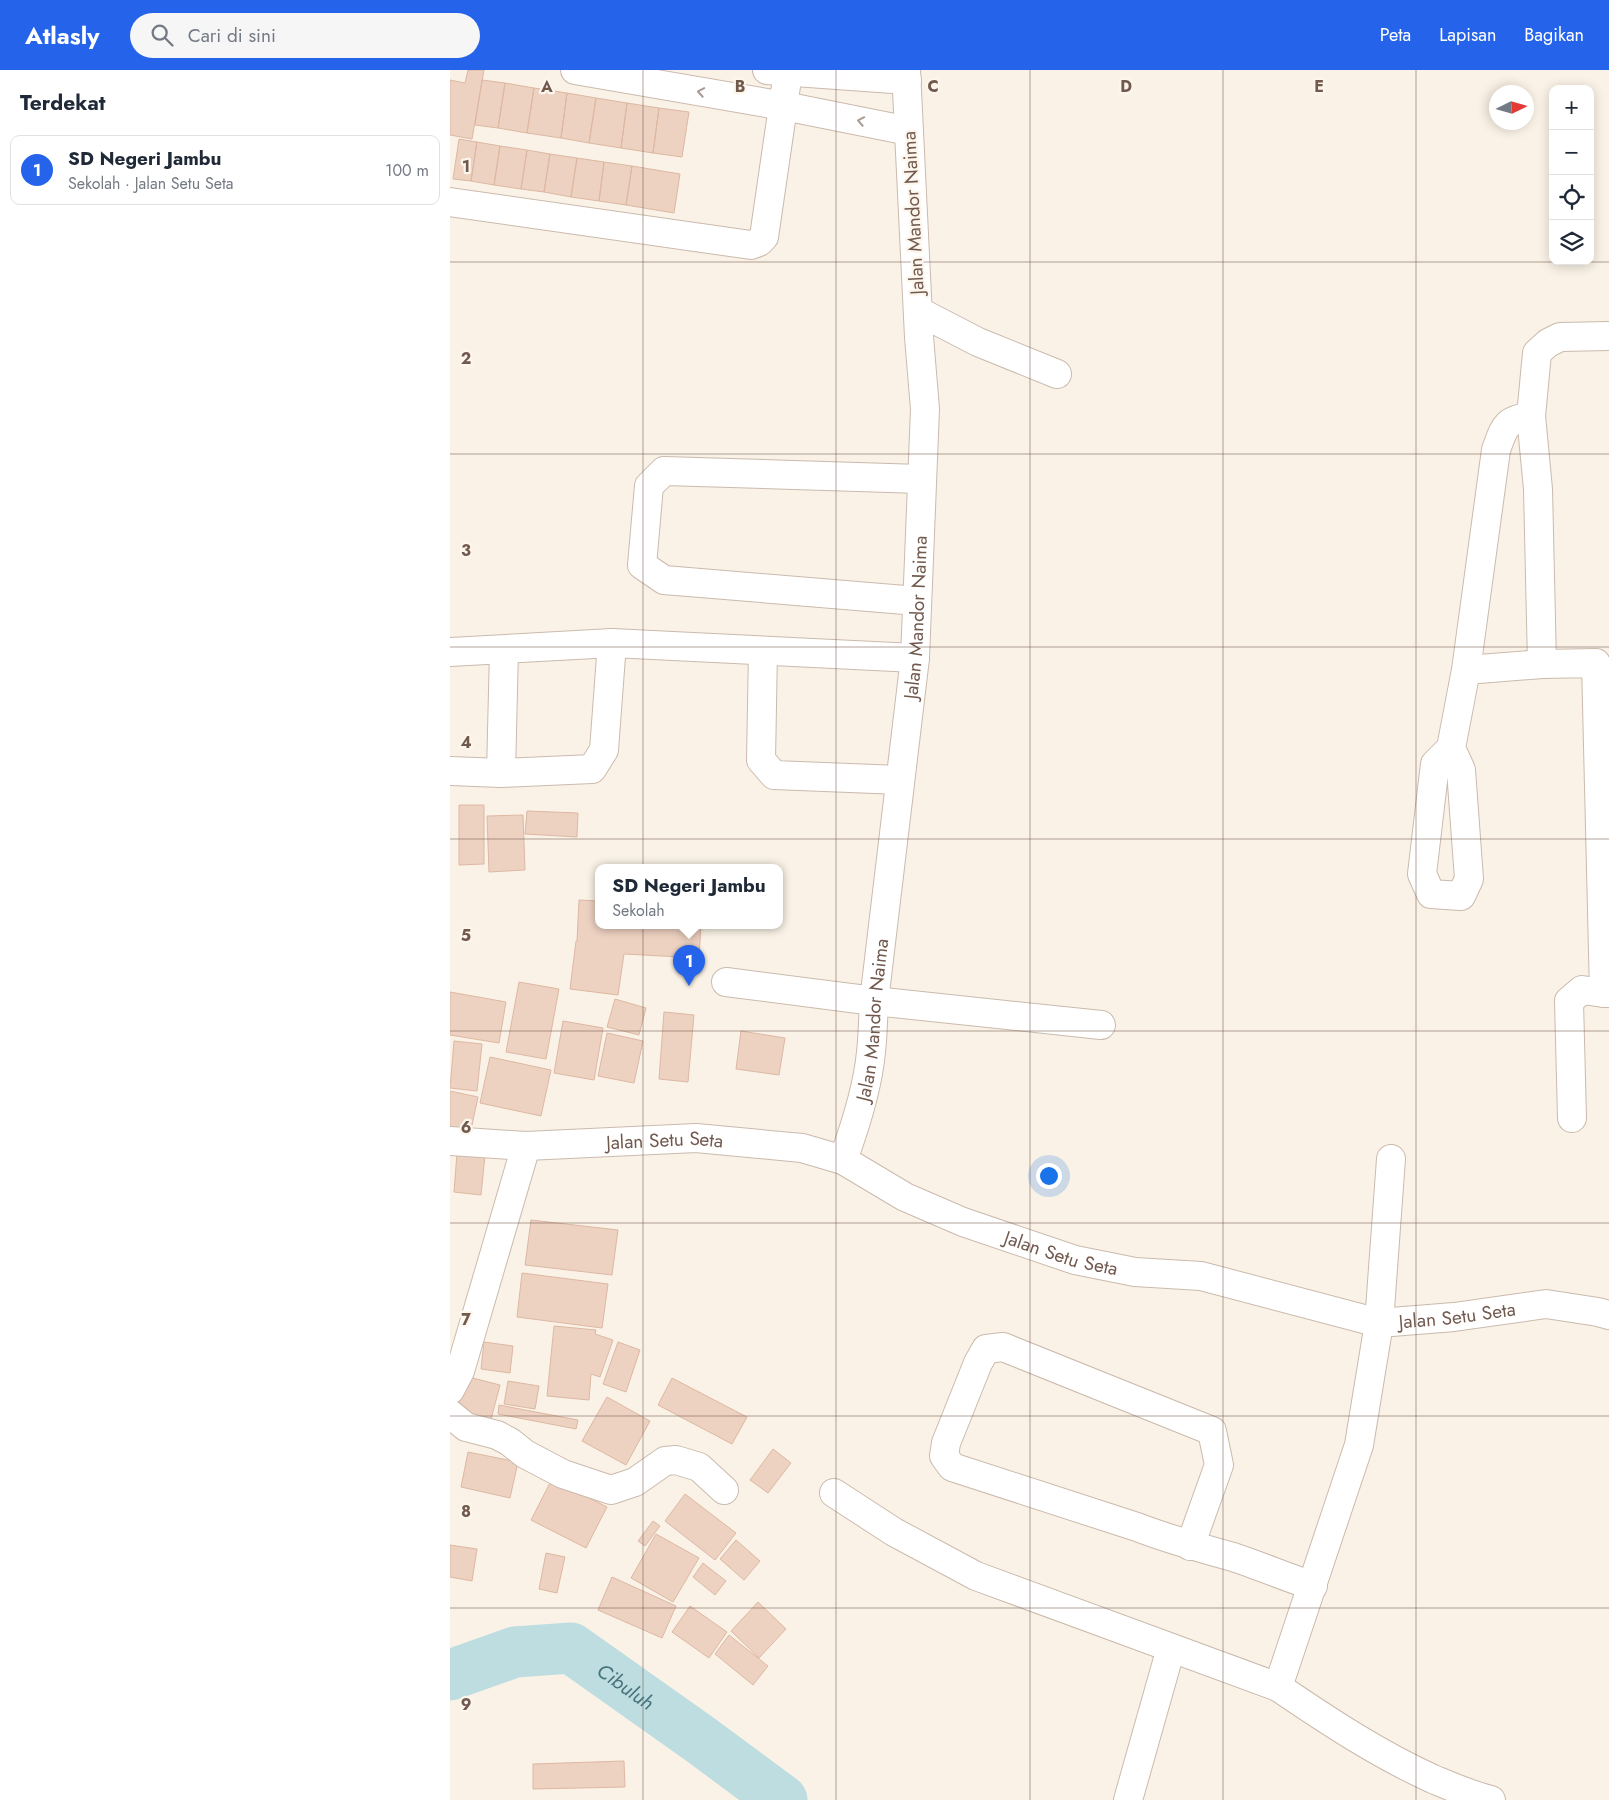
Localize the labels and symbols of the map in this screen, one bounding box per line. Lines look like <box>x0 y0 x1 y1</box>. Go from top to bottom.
text: A <box>540 75 553 98</box>
text: B <box>735 75 745 98</box>
text: C <box>927 75 939 98</box>
text: D <box>1120 75 1132 98</box>
text: E <box>1314 75 1324 98</box>
north arrow <box>1489 85 1534 130</box>
one-way arrow <box>697 87 705 97</box>
one-way arrow <box>856 116 865 127</box>
street label: Jalan Mandor Naima <box>895 131 931 298</box>
text: 1 <box>462 155 470 178</box>
text: 2 <box>461 347 471 370</box>
street label: Jalan Mandor Naima <box>896 535 933 704</box>
text: 3 <box>461 539 471 562</box>
text: 4 <box>460 731 472 754</box>
text: 5 <box>461 924 471 947</box>
street label: Jalan Mandor Naima <box>848 937 895 1107</box>
pin: 1 <box>673 945 705 986</box>
text: 6 <box>461 1116 471 1139</box>
street label: Jalan Setu Seta <box>602 1124 724 1156</box>
your location <box>1036 1163 1062 1189</box>
street label: Jalan Setu Seta <box>998 1223 1120 1282</box>
street label: Jalan Setu Seta <box>1395 1295 1517 1335</box>
text: 7 <box>461 1308 471 1331</box>
text: 8 <box>461 1500 471 1523</box>
water label: Cibuluh <box>591 1656 660 1717</box>
text: 9 <box>461 1693 471 1716</box>

